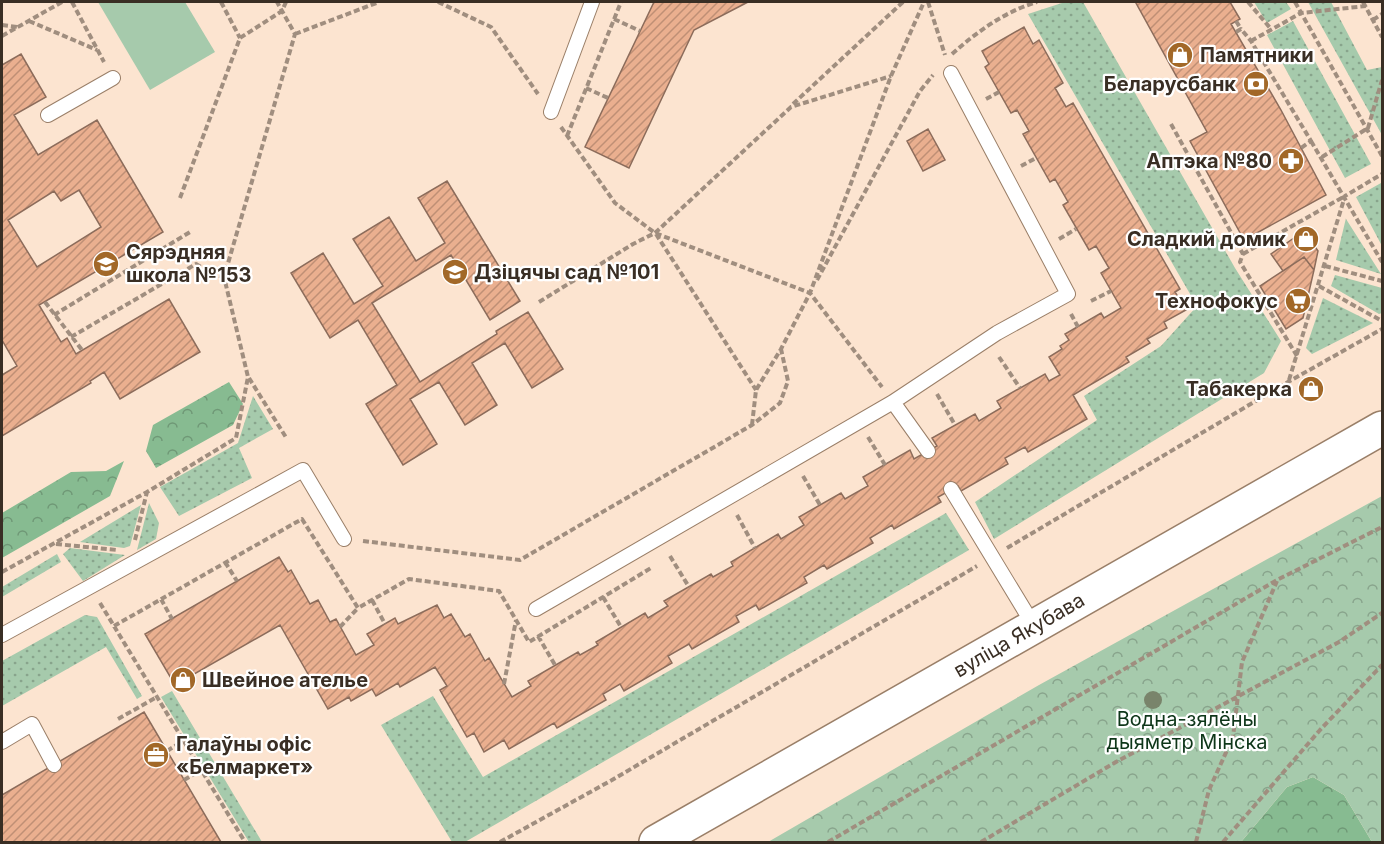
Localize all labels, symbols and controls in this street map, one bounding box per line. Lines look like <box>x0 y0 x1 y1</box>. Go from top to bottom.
shop icon: Памятники <box>1165 40 1195 70</box>
place label: Памятники <box>1200 43 1314 67</box>
bank icon: Беларусбанк <box>1241 69 1271 99</box>
place label: Беларусбанк <box>1104 72 1236 96</box>
pharmacy icon: Аптэка №80 <box>1276 146 1306 176</box>
place label: Аптэка №80 <box>1146 149 1272 173</box>
shop icon: Сладкий домик <box>1291 224 1321 254</box>
place label: Сладкий домик <box>1127 227 1286 251</box>
place label: Сярэдняя школа №153 <box>126 240 251 287</box>
school or university icon: Сярэдняя школа №153 <box>91 249 121 279</box>
school or university icon: Дзіцячы сад №101 <box>440 257 470 287</box>
place label: Дзіцячы сад №101 <box>474 260 659 284</box>
supermarket icon: Технофокус <box>1283 286 1313 316</box>
place label: Технофокус <box>1155 289 1278 313</box>
shop icon: Табакерка <box>1296 374 1326 404</box>
place label: Табакерка <box>1186 377 1292 401</box>
street label: вуліца Якубава <box>949 588 1089 682</box>
shop icon: Швейное ателье <box>168 665 198 695</box>
place label: Швейное ателье <box>202 668 368 692</box>
park label: Водна-зялёны дыяметр Мінска <box>1106 707 1268 754</box>
place label: Галаўны офіс «Белмаркет» <box>176 732 313 779</box>
office icon: Галаўны офіс «Белмаркет» <box>141 740 171 770</box>

